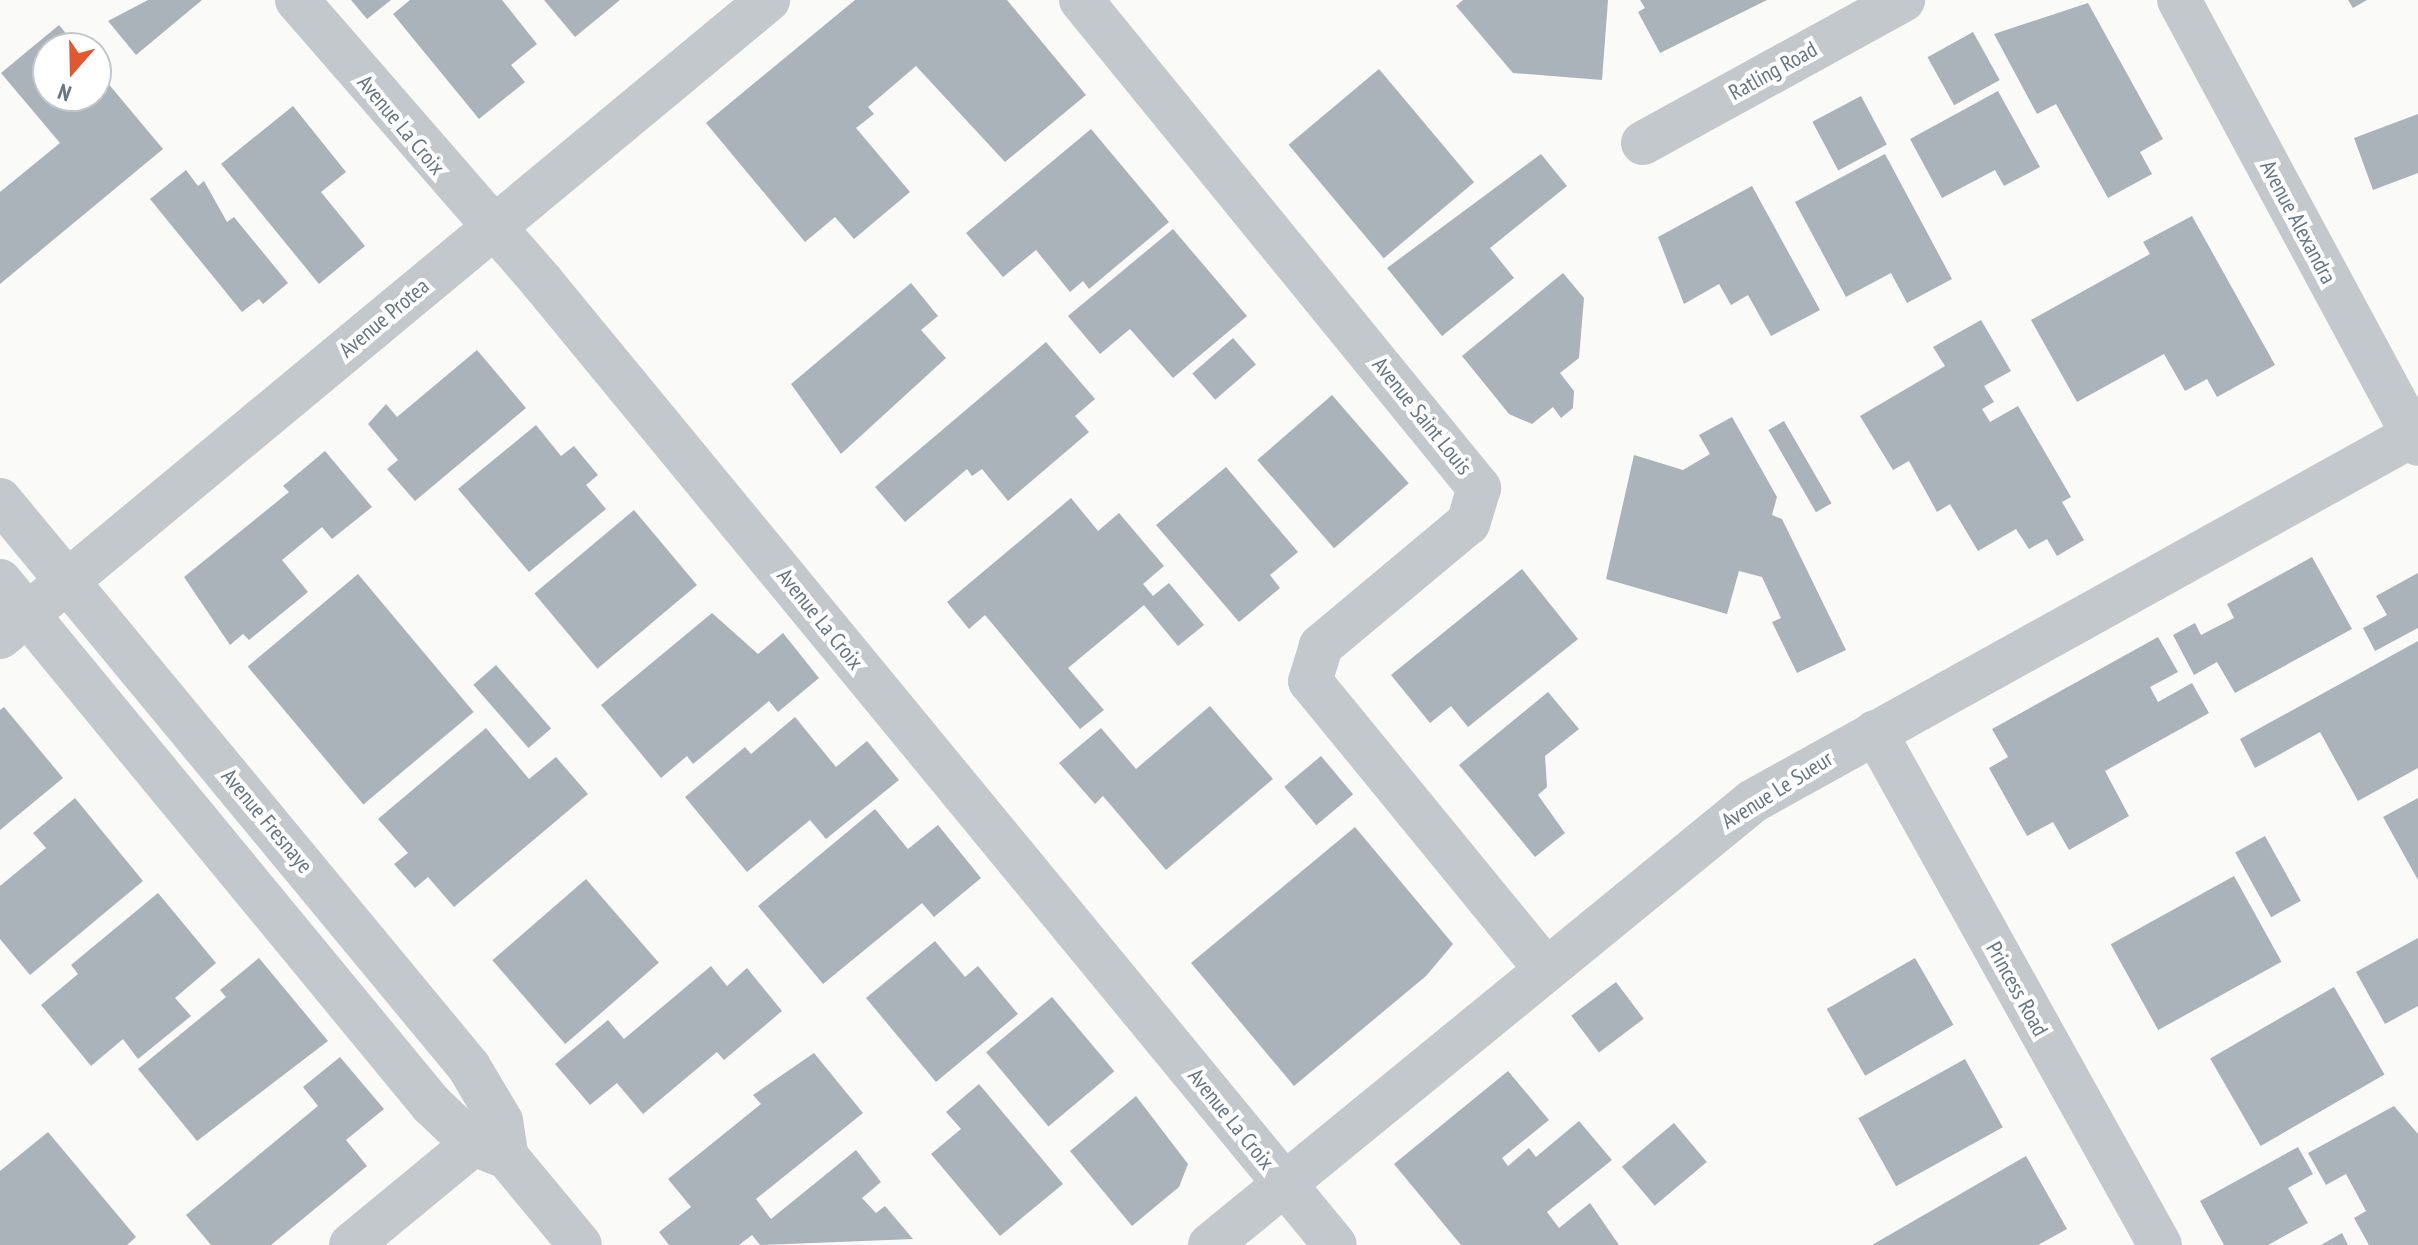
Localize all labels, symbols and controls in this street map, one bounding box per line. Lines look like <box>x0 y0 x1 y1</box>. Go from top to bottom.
north arrow <box>32 32 112 112</box>
street label: Ratling Road <box>1724 36 1822 106</box>
street label: Avenue La Croix <box>352 70 450 180</box>
text: N <box>54 77 75 108</box>
street label: Avenue Alexandra <box>2254 156 2342 288</box>
street label: Avenue Protea <box>334 273 434 363</box>
street label: Avenue Saint Louis <box>1367 352 1477 480</box>
street label: Avenue La Croix <box>771 563 869 675</box>
street label: Avenue Le Sueur <box>1717 745 1837 835</box>
street label: Avenue Fresnaye <box>216 764 318 878</box>
street label: Princess Road <box>1980 937 2054 1041</box>
street label: Avenue La Croix <box>1182 1063 1280 1175</box>

